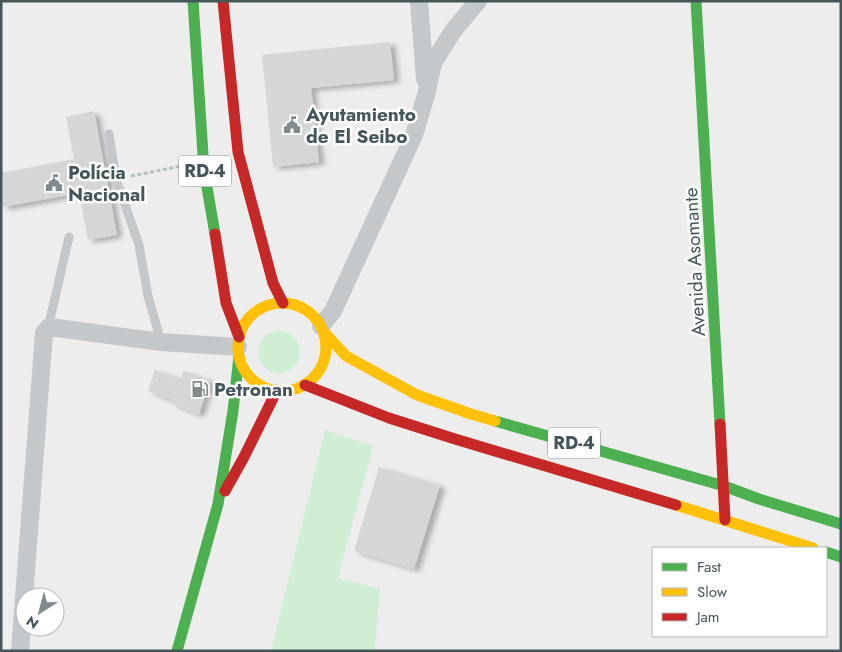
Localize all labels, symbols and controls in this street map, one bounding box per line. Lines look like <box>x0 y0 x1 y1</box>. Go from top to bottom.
place label: Ayutamiento de El Seibo <box>305 101 416 150</box>
public building icon: Ayutamiento de El Seibo <box>282 115 302 135</box>
road number: RD-4 <box>179 156 231 187</box>
place label: Polícia Nacional <box>68 159 145 208</box>
public building icon: Polícia Nacional <box>44 173 64 193</box>
street label: Avenida Asomante <box>677 187 712 337</box>
place label: Petronan <box>214 376 293 403</box>
fuel station icon: Petronan <box>190 379 210 399</box>
road number: RD-4 <box>548 428 600 458</box>
legend <box>652 547 827 637</box>
text: Fast <box>697 556 721 578</box>
text: Slow <box>697 581 728 603</box>
north arrow <box>15 587 65 637</box>
text: Jam <box>695 606 720 628</box>
text: N <box>22 611 43 634</box>

